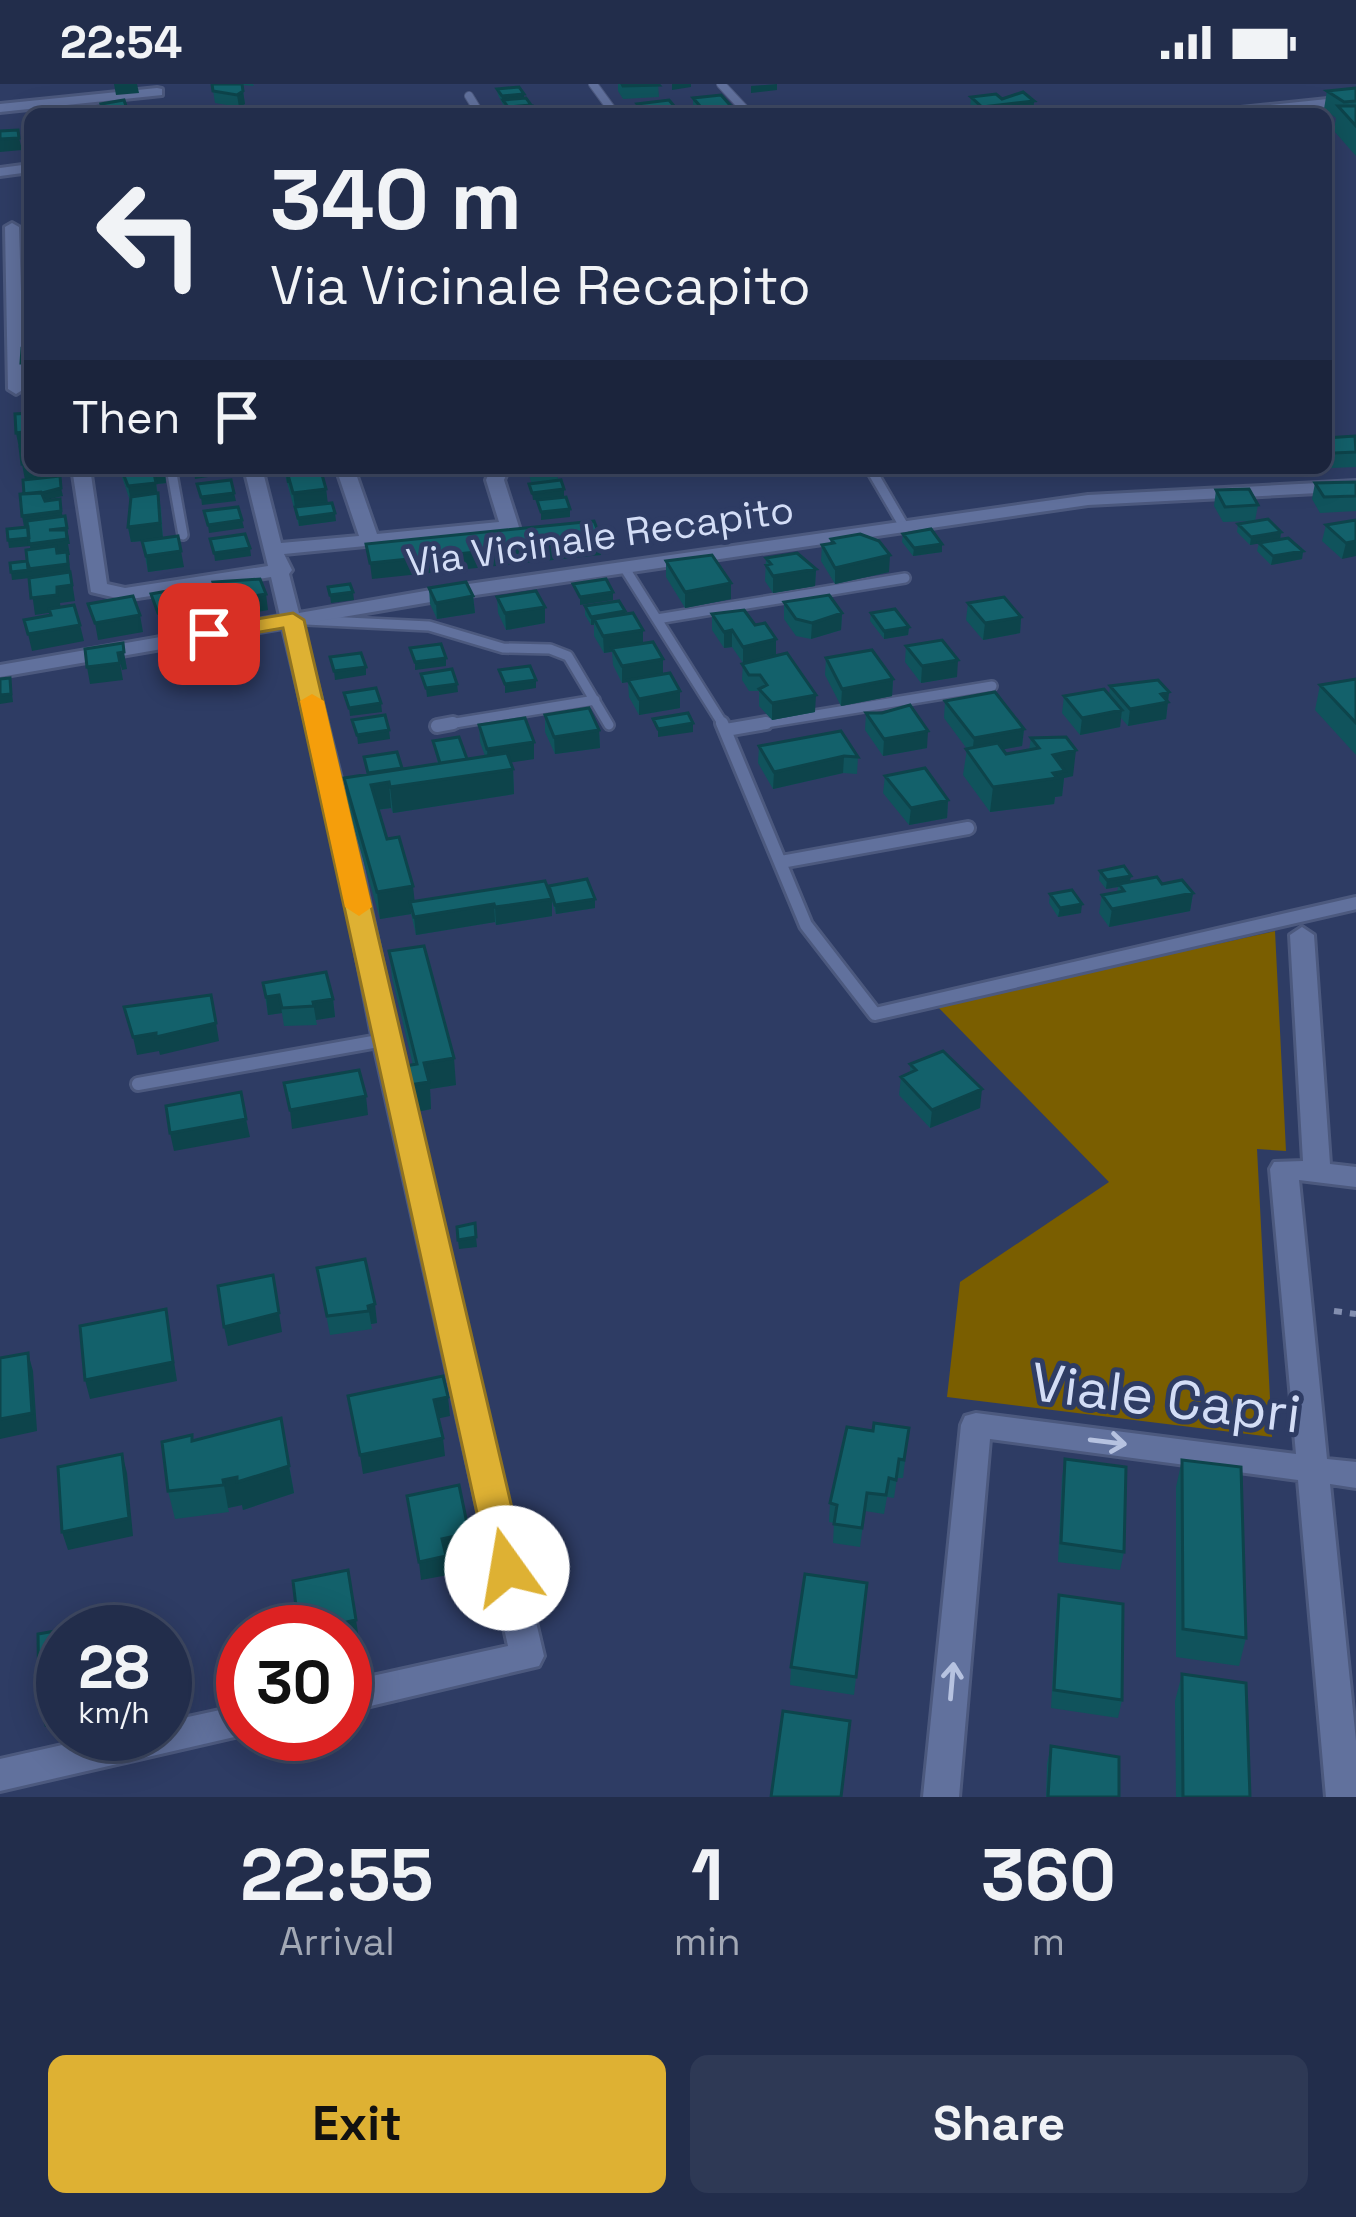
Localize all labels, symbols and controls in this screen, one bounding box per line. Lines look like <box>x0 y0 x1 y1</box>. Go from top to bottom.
text: 22:54 <box>60 14 183 71</box>
text: 340 m <box>270 146 522 254</box>
icon: left <box>72 156 228 312</box>
text: Via Vicinale Recapito <box>270 251 811 320</box>
icon: arrive <box>204 384 270 450</box>
text: Then <box>72 389 180 446</box>
street label: Via Vicinale Recapito <box>403 485 797 587</box>
pin <box>158 583 260 685</box>
icon: arrive <box>176 601 242 667</box>
street label: Viale Capri <box>1027 1347 1305 1449</box>
one-way arrow <box>1088 1432 1127 1454</box>
position arrow <box>444 1505 570 1631</box>
speed limit sign: 30 <box>216 1605 372 1761</box>
text: 28 <box>78 1629 150 1706</box>
one-way arrow <box>941 1662 964 1701</box>
text: km/h <box>78 1693 150 1732</box>
text: 22:55 <box>240 1829 434 1921</box>
text: 1 <box>691 1829 724 1921</box>
text: 360 <box>981 1829 1116 1921</box>
text: Arrival <box>279 1917 395 1966</box>
text: min <box>674 1917 741 1966</box>
text: m <box>1032 1917 1065 1966</box>
button: Exit <box>48 2055 666 2193</box>
button: Share <box>690 2055 1308 2193</box>

